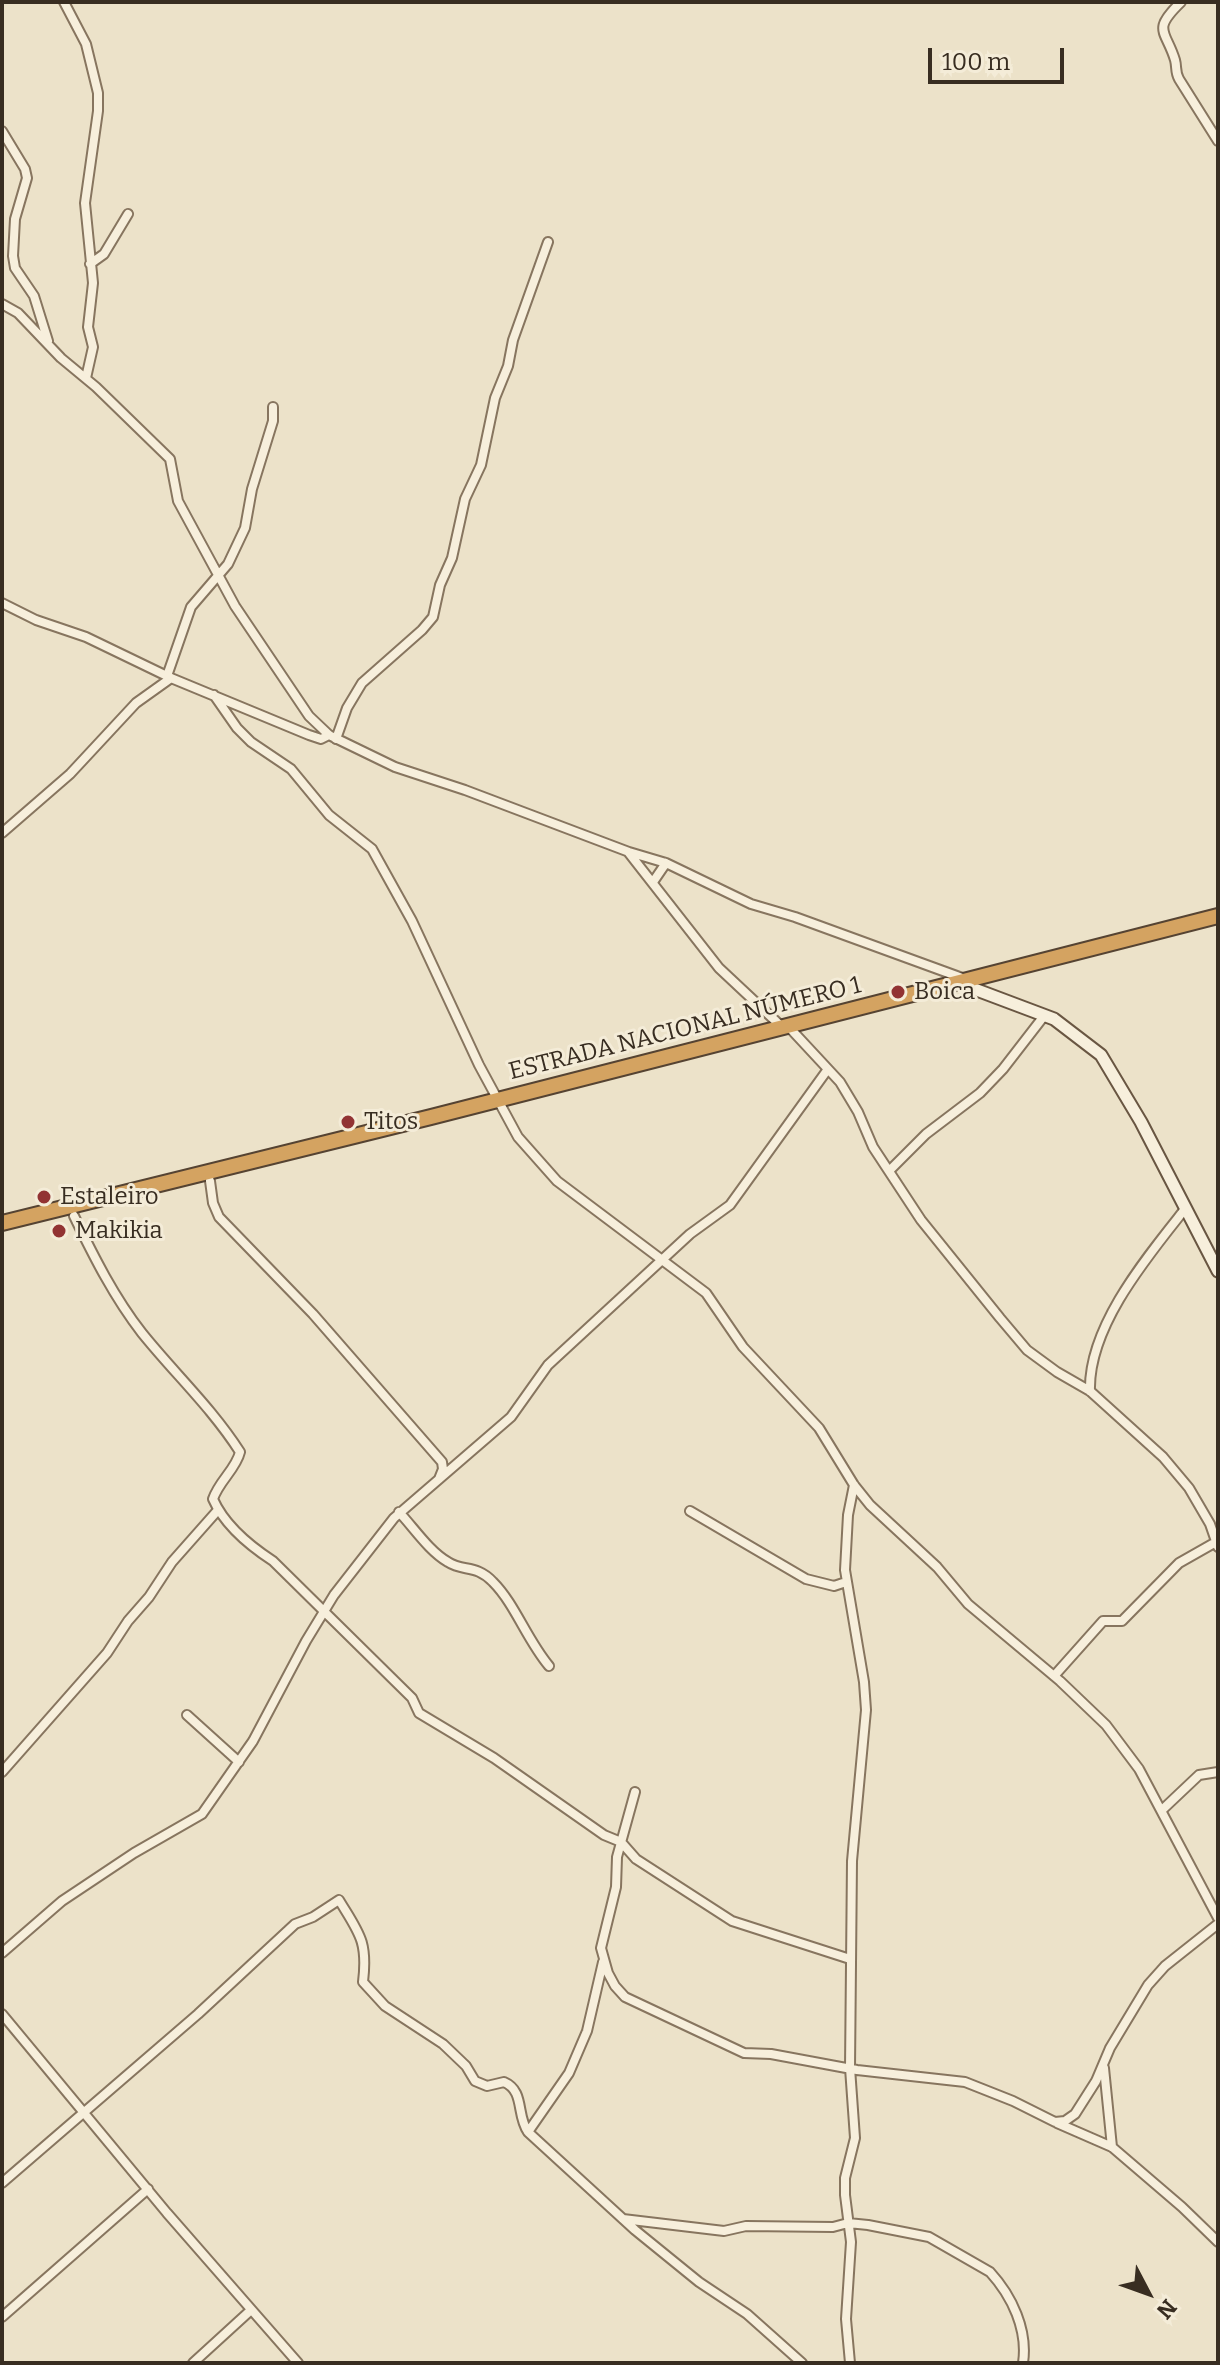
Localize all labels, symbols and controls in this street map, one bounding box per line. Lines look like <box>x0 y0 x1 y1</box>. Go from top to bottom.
scale bar <box>932 32 1068 82</box>
text: 100 m <box>942 48 1010 76</box>
street label: ESTRADA NACIONAL NÚMERO 1 <box>506 971 864 1087</box>
place label: Boica <box>914 978 975 1006</box>
marker: Boica <box>889 983 907 1001</box>
place label: Titos <box>364 1108 418 1136</box>
marker: Titos <box>339 1113 357 1131</box>
place label: Estaleiro <box>60 1183 159 1211</box>
marker: Estaleiro <box>35 1188 53 1206</box>
place label: Makikia <box>75 1217 163 1245</box>
marker: Makikia <box>50 1222 68 1240</box>
north arrow <box>1108 2253 1188 2333</box>
text: N <box>1151 2294 1182 2324</box>

